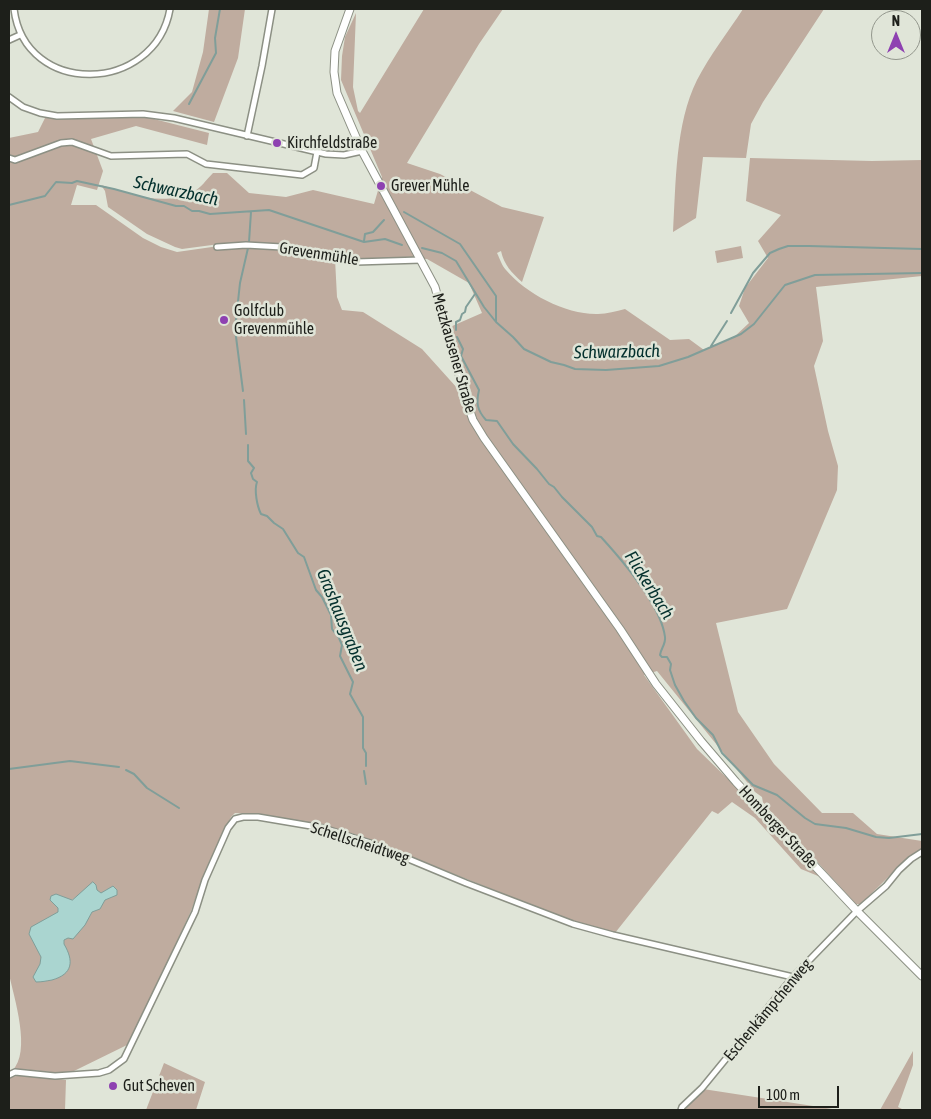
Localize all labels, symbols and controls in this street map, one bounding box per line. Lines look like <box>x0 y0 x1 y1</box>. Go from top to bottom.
north arrow <box>871 10 921 60</box>
text: N <box>892 13 900 29</box>
place label: Kirchfeldstraße <box>287 133 377 153</box>
marker: Kirchfeldstraße <box>271 137 283 149</box>
water label: Schwarzbach <box>132 171 220 211</box>
place label: Grever Mühle <box>391 176 469 196</box>
marker: Grever Mühle <box>375 180 387 192</box>
street label: Grevenmühle <box>278 238 360 270</box>
street label: Metzkausener Straße <box>428 291 480 415</box>
place label: Golfclub Grevenmühle <box>234 301 314 339</box>
marker: Golfclub Grevenmühle <box>218 314 230 326</box>
water label: Schwarzbach <box>574 340 660 364</box>
water label: Flickerbach <box>620 547 678 623</box>
water label: Grashausgraben <box>312 566 372 674</box>
street label: Homberger Straße <box>735 782 821 872</box>
street label: Schellscheidtweg <box>308 818 412 868</box>
street label: Eschenkämpchenweg <box>720 955 816 1065</box>
place label: Gut Scheven <box>123 1076 195 1096</box>
scale bar <box>761 1076 842 1108</box>
marker: Gut Scheven <box>107 1080 119 1092</box>
text: 100 m <box>766 1086 800 1103</box>

